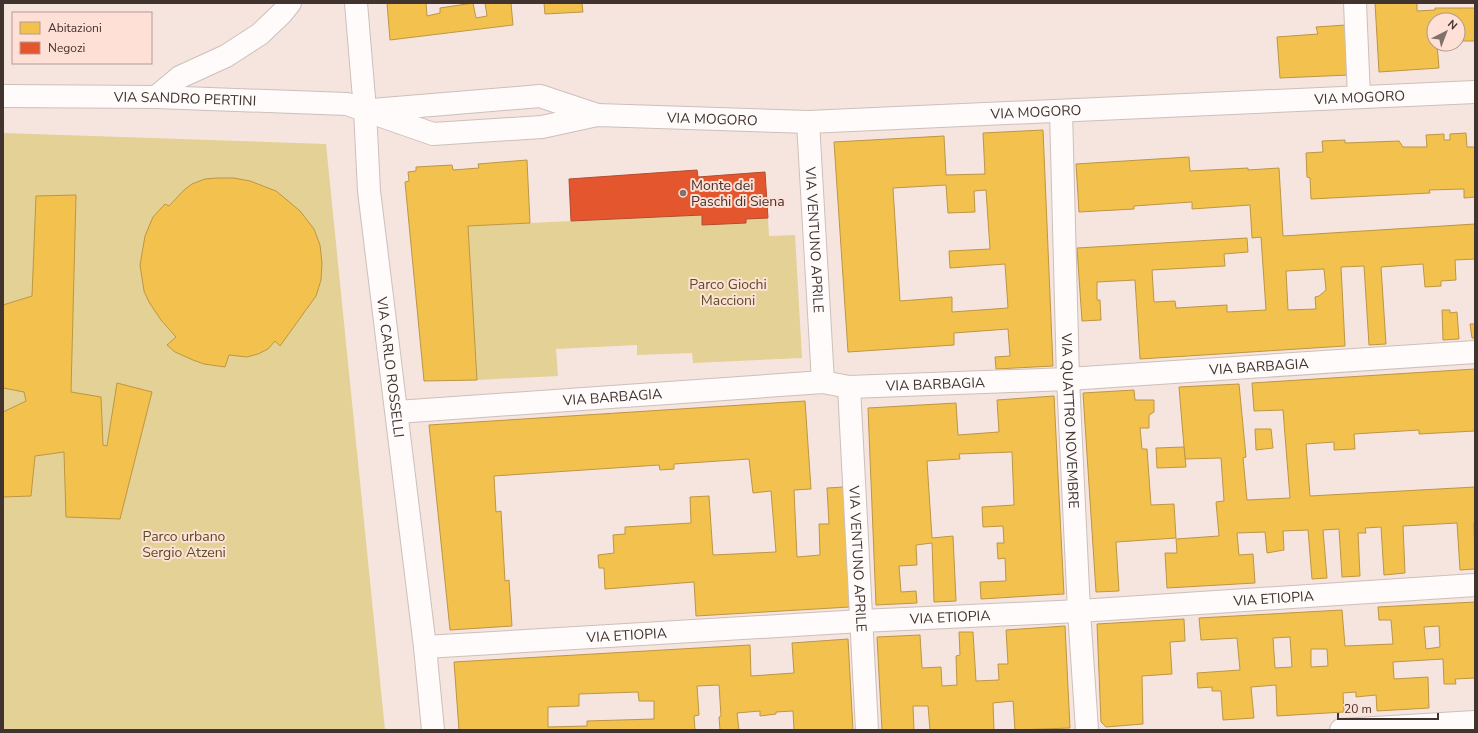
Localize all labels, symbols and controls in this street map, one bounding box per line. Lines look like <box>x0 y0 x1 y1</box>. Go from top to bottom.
legend <box>12 12 152 64</box>
north arrow <box>1426 12 1466 52</box>
text: N <box>1444 17 1460 33</box>
text: Abitazioni <box>48 20 102 36</box>
text: Negozi <box>48 40 85 56</box>
street label: VIA MOGORO <box>1313 86 1405 109</box>
street label: VIA SANDRO PERTINI <box>113 88 256 111</box>
street label: VIA MOGORO <box>989 101 1082 124</box>
street label: VIA MOGORO <box>666 108 758 130</box>
street label: VIA VENTUNO APRILE <box>801 165 828 314</box>
place label: Monte dei Paschi di Siena <box>691 176 785 211</box>
marker: Monte dei Paschi di Siena <box>678 188 688 198</box>
park label: Parco Giochi Maccioni <box>689 275 767 310</box>
street label: VIA CARLO ROSSELLI <box>372 295 408 439</box>
street label: VIA QUATTRO NOVEMBRE <box>1057 332 1083 509</box>
street label: VIA BARBAGIA <box>1208 354 1309 380</box>
street label: VIA BARBAGIA <box>884 373 985 396</box>
street label: VIA BARBAGIA <box>561 384 663 410</box>
street label: VIA VENTUNO APRILE <box>844 484 871 632</box>
park label: Parco urbano Sergio Atzeni <box>142 527 226 562</box>
street label: VIA ETIOPIA <box>1232 587 1314 611</box>
street label: VIA ETIOPIA <box>908 606 991 629</box>
street label: VIA ETIOPIA <box>585 624 667 647</box>
scale bar <box>1338 695 1438 721</box>
text: 20 m <box>1344 701 1372 717</box>

